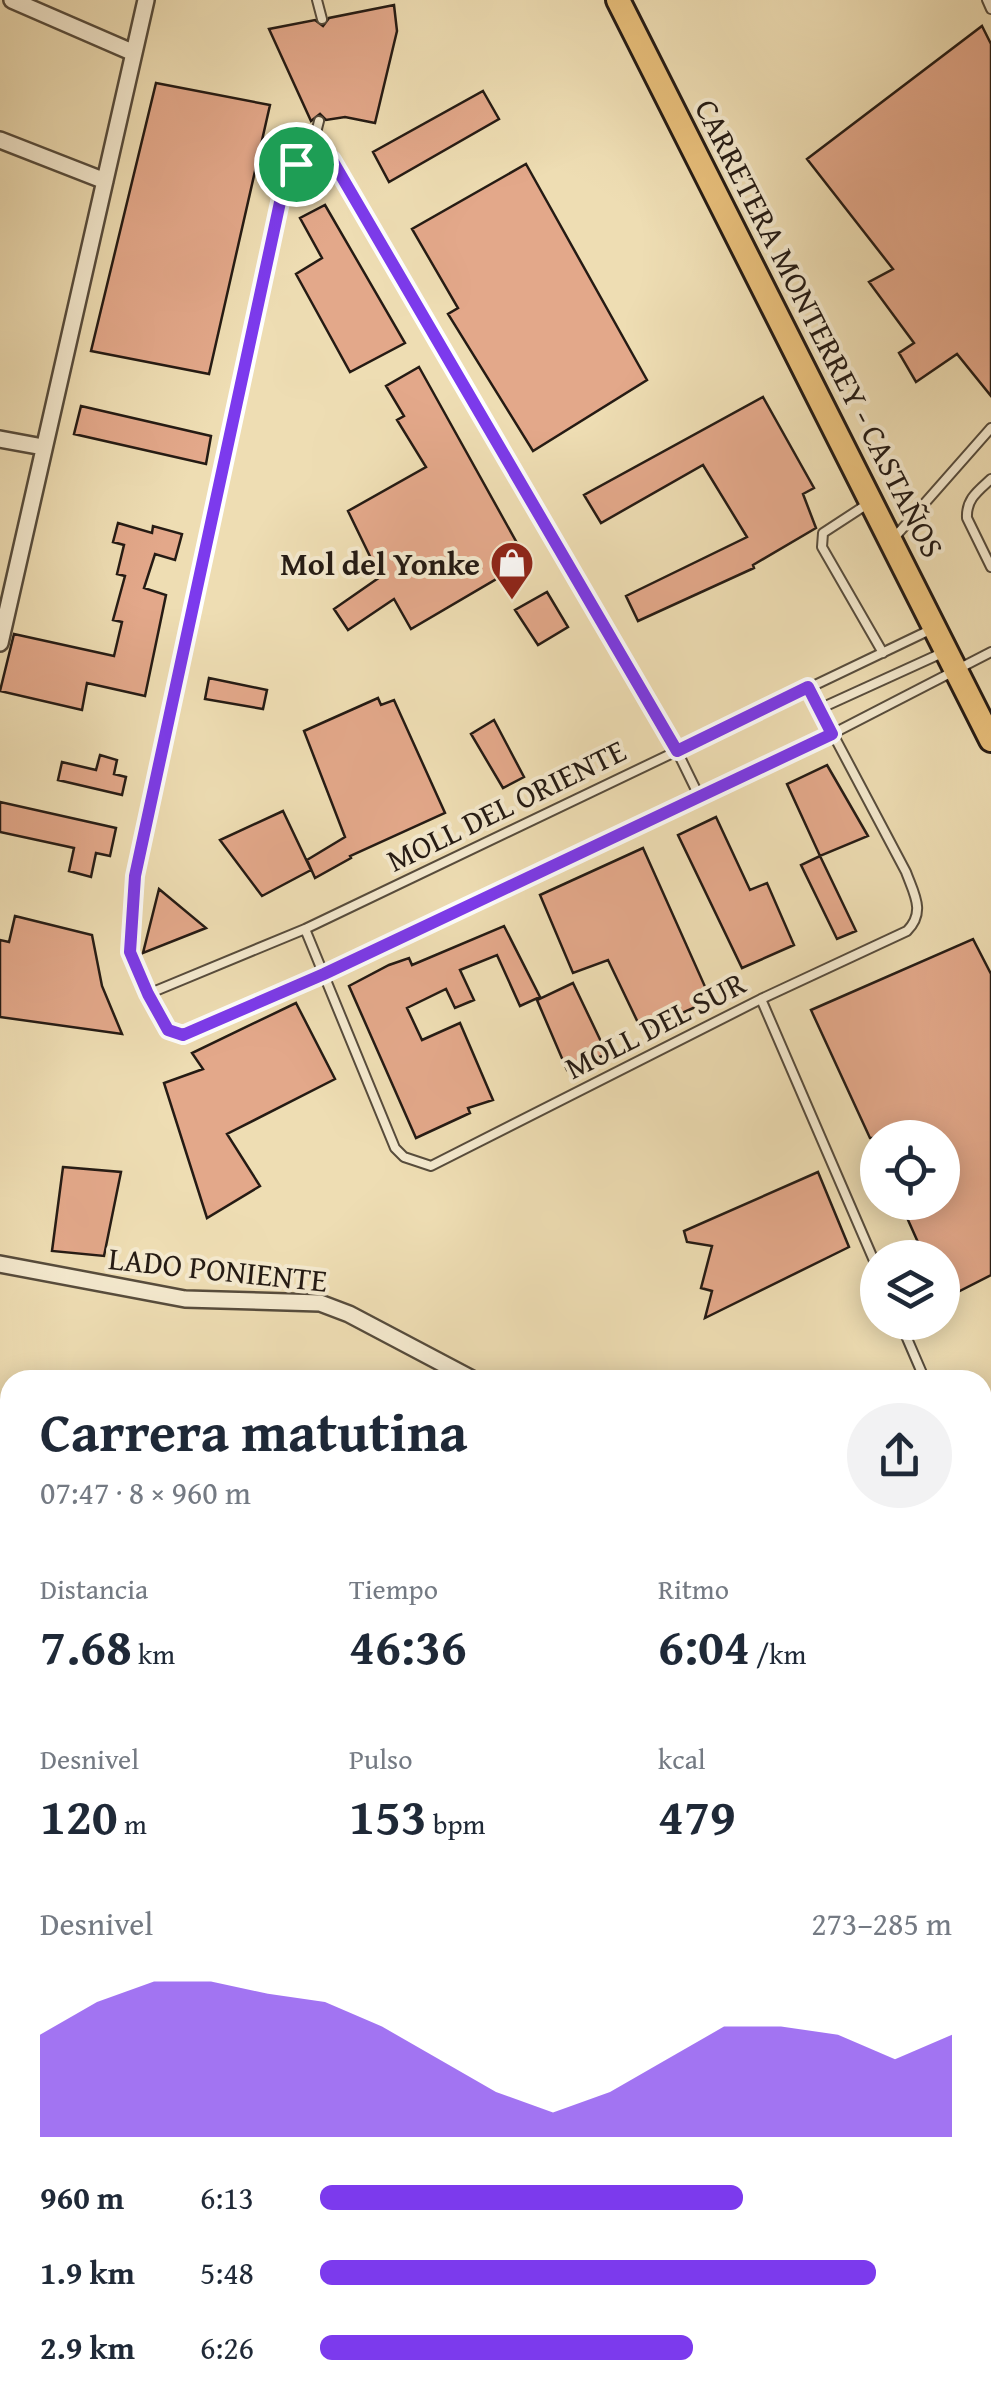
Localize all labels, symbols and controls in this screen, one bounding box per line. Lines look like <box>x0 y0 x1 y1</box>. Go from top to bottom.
street label: CARRETERA MONTERREY - CASTAÑOS <box>684 91 956 565</box>
pin <box>254 122 339 207</box>
icon: arrive <box>269 137 324 192</box>
place label: Mol del Yonke <box>280 540 480 587</box>
shop icon: Mol del Yonke <box>489 540 535 601</box>
street label: MOLL DEL ORIENTE <box>378 727 634 883</box>
street label: MOLL DEL SUR <box>556 959 754 1091</box>
map controls <box>860 1120 960 1340</box>
button: locate <box>860 1120 960 1220</box>
street label: LADO PONIENTE <box>106 1234 330 1304</box>
button: layers <box>860 1240 960 1340</box>
text: Carrera matutina <box>40 1391 467 1471</box>
button: share <box>847 1403 952 1508</box>
text: 07:47 · 8 × 960 m <box>40 1469 251 1516</box>
text: Distancia <box>40 1568 148 1609</box>
text: Tiempo <box>349 1568 438 1609</box>
text: Ritmo <box>658 1568 729 1609</box>
text: 7.68 <box>40 1609 132 1682</box>
text: 46:36 <box>349 1609 467 1682</box>
text: 6:04 <box>658 1609 750 1682</box>
text: km <box>132 1633 175 1674</box>
text: /km <box>750 1633 806 1674</box>
text: Desnivel <box>40 1738 139 1779</box>
text: Pulso <box>349 1738 412 1779</box>
text: kcal <box>658 1738 706 1779</box>
text: 120 <box>40 1779 118 1852</box>
text: 153 <box>349 1779 427 1852</box>
text: 479 <box>658 1779 736 1852</box>
text: m <box>118 1803 147 1844</box>
text: bpm <box>427 1803 485 1844</box>
text: Desnivel <box>40 1900 153 1947</box>
text: 273–285 m <box>811 1900 952 1947</box>
text: 960 m <box>40 2174 124 2221</box>
text: 6:13 <box>200 2174 254 2221</box>
text: 1.9 km <box>40 2249 135 2296</box>
text: 5:48 <box>200 2249 254 2296</box>
text: 2.9 km <box>40 2324 135 2371</box>
text: 6:26 <box>200 2324 254 2371</box>

